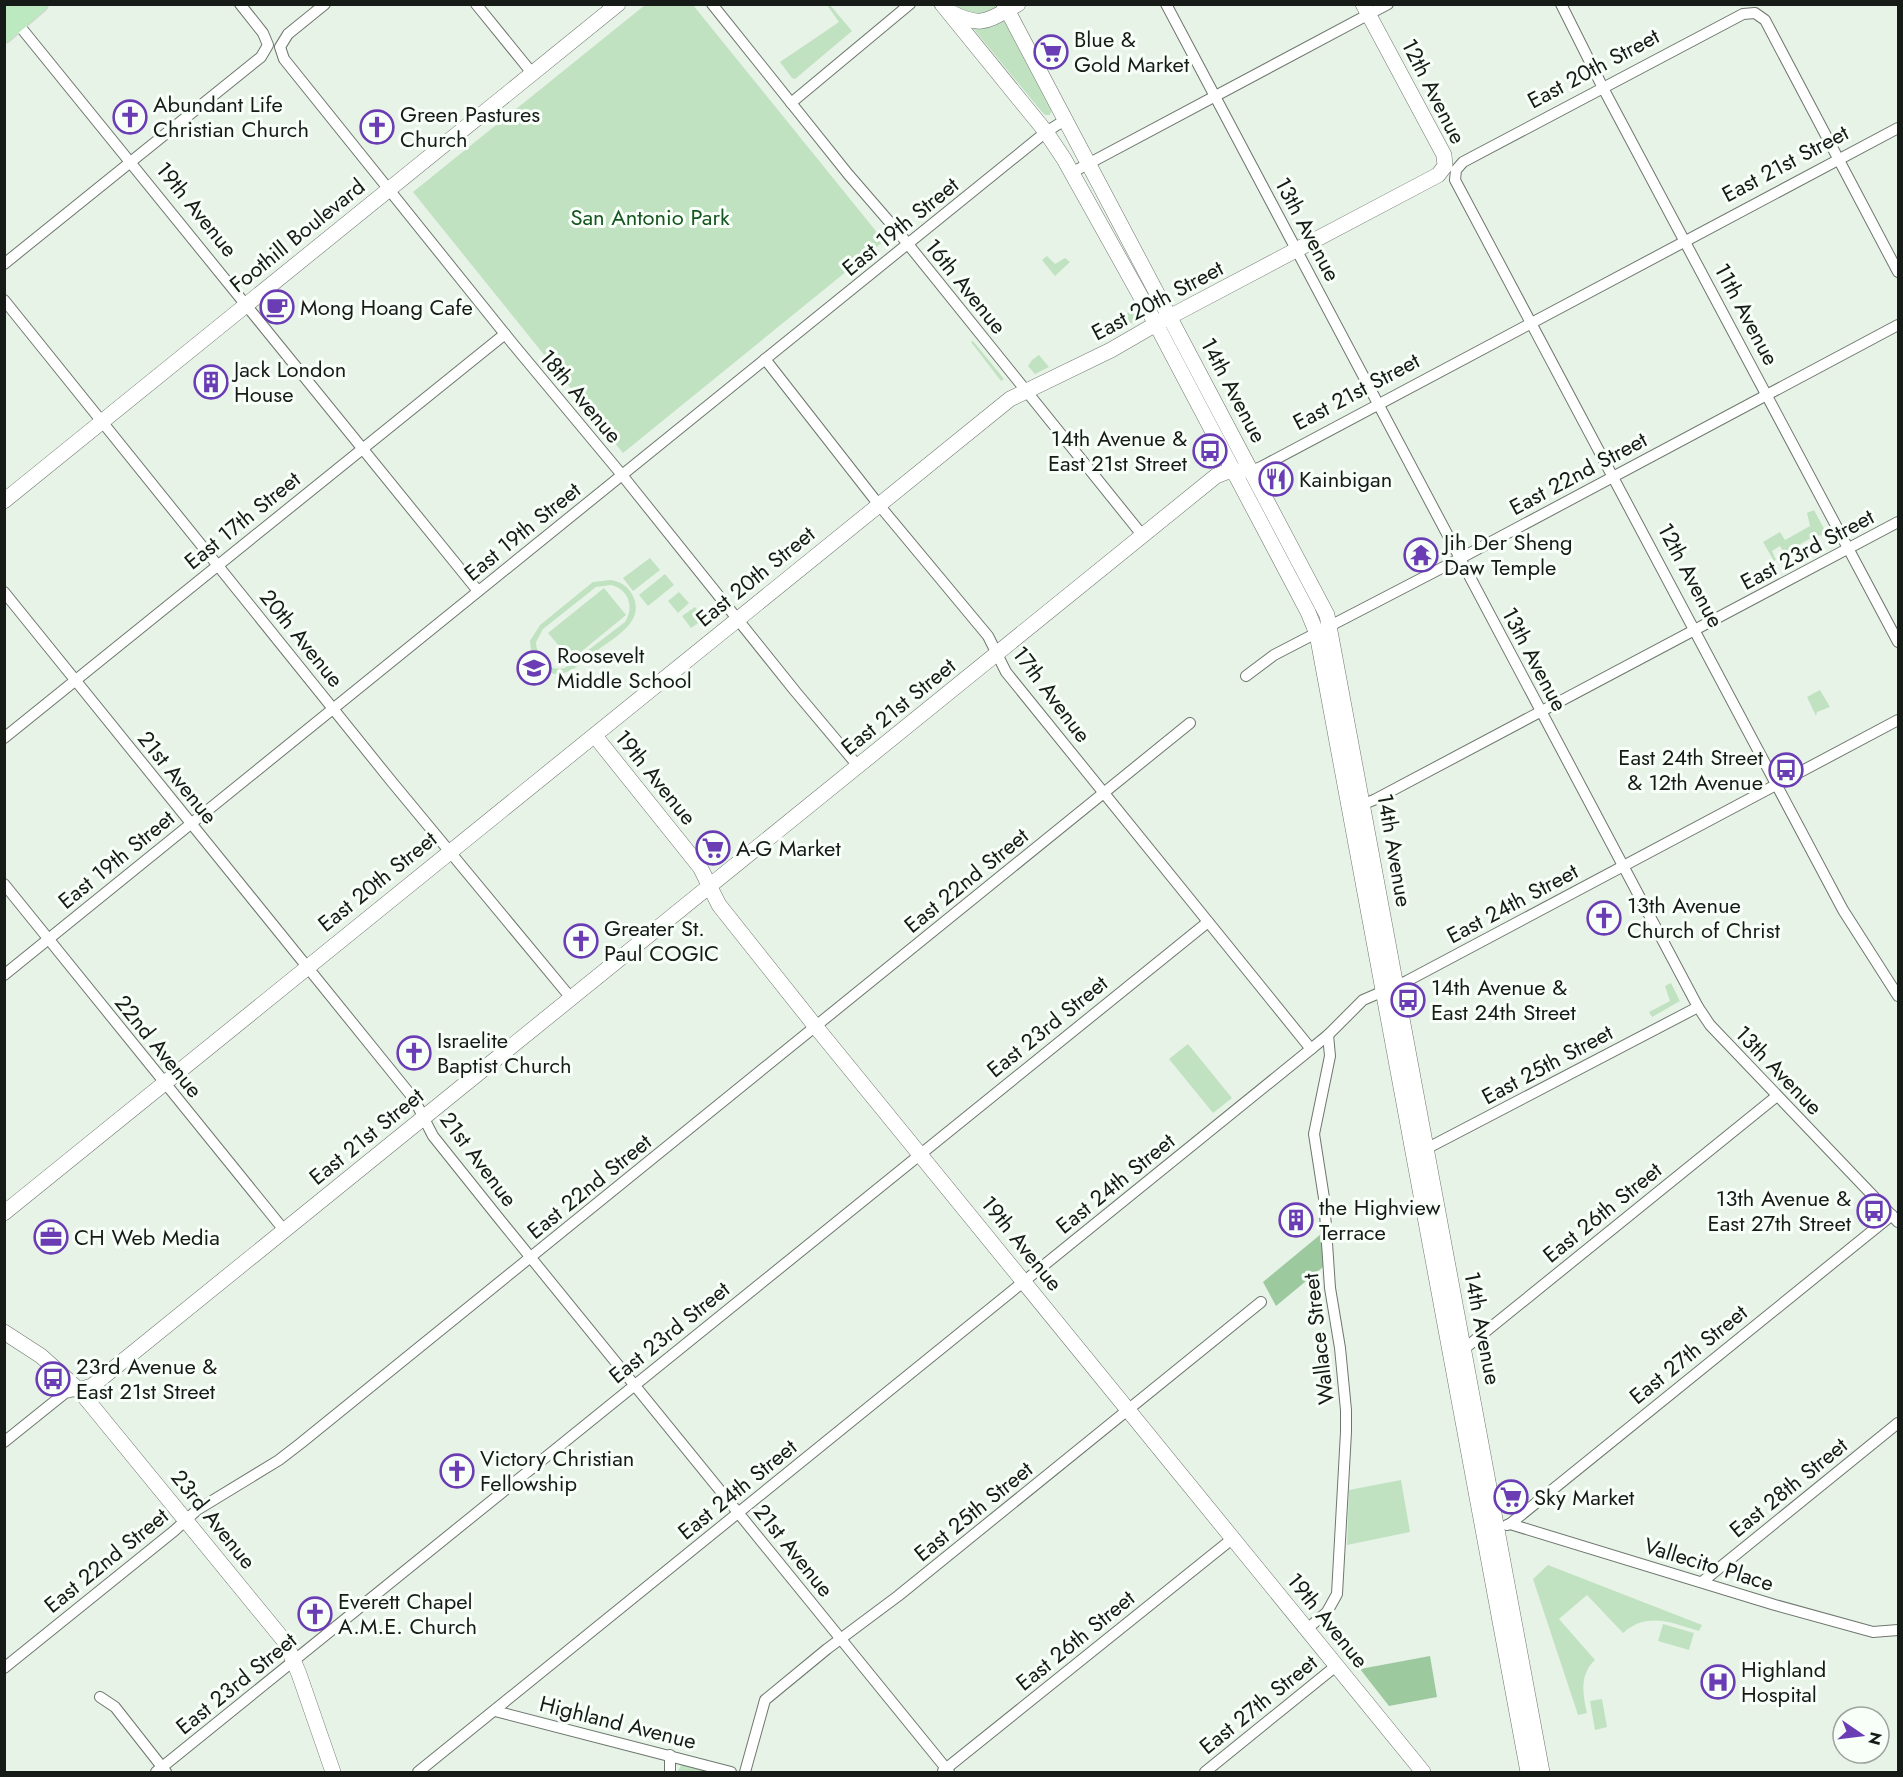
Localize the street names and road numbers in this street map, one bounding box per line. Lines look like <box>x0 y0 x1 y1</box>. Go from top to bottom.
street label: East 20th Street <box>1521 19 1665 116</box>
street label: 12th Avenue <box>1394 33 1474 149</box>
street label: East 21st Street <box>1716 116 1855 210</box>
street label: 19th Avenue <box>149 154 245 264</box>
street label: East 19th Street <box>835 168 966 283</box>
street label: Foothill Boulevard <box>222 170 372 300</box>
street label: 13th Avenue <box>1267 171 1349 287</box>
street label: 16th Avenue <box>918 231 1014 341</box>
street label: East 20th Street <box>1085 251 1229 348</box>
street label: 11th Avenue <box>1707 257 1787 371</box>
street label: 14th Avenue <box>1193 332 1275 448</box>
street label: 18th Avenue <box>532 342 630 450</box>
street label: East 21st Street <box>1287 344 1426 438</box>
street label: East 22nd Street <box>1504 423 1653 523</box>
street label: East 17th Street <box>177 463 307 577</box>
street label: East 19th Street <box>457 473 588 588</box>
street label: East 23rd Street <box>1735 500 1880 598</box>
street label: East 20th Street <box>689 517 822 634</box>
street label: 12th Avenue <box>1650 517 1732 633</box>
street label: 20th Avenue <box>253 582 351 694</box>
street label: 13th Avenue <box>1494 601 1576 717</box>
street label: 17th Avenue <box>1005 639 1099 749</box>
street label: East 21st Street <box>834 649 963 762</box>
street label: 19th Avenue <box>608 722 704 832</box>
street label: 21st Avenue <box>130 724 226 830</box>
street label: 14th Avenue <box>1369 791 1421 909</box>
street label: East 19th Street <box>51 801 182 916</box>
street label: East 22nd Street <box>897 819 1036 940</box>
street label: East 20th Street <box>311 822 444 939</box>
street label: East 24th Street <box>1441 855 1584 951</box>
street label: East 23rd Street <box>980 967 1115 1085</box>
street label: 22nd Avenue <box>107 988 211 1104</box>
street label: East 25th Street <box>1476 1016 1619 1112</box>
street label: 13th Avenue <box>1728 1018 1830 1122</box>
street label: East 21st Street <box>302 1079 431 1192</box>
street label: 21st Avenue <box>433 1105 525 1213</box>
street label: East 22nd Street <box>520 1125 659 1246</box>
street label: East 24th Street <box>1049 1125 1182 1241</box>
street label: East 26th Street <box>1536 1154 1669 1270</box>
street label: 19th Avenue <box>974 1188 1070 1298</box>
street label: 14th Avenue <box>1456 1269 1510 1387</box>
street label: Wallace Street <box>1294 1271 1342 1406</box>
street label: East 23rd Street <box>602 1273 737 1391</box>
street label: East 27th Street <box>1622 1296 1754 1412</box>
street label: East 28th Street <box>1722 1429 1855 1545</box>
street label: East 24th Street <box>671 1431 804 1547</box>
street label: East 25th Street <box>907 1453 1040 1569</box>
street label: 23rd Avenue <box>164 1462 264 1576</box>
street label: 21st Avenue <box>746 1497 842 1603</box>
street label: East 22nd Street <box>37 1499 176 1620</box>
street label: Vallecito Place <box>1640 1529 1778 1599</box>
street label: 19th Avenue <box>1280 1565 1376 1675</box>
street label: East 26th Street <box>1009 1582 1142 1698</box>
street label: East 23rd Street <box>169 1624 304 1742</box>
street label: East 27th Street <box>1192 1646 1324 1762</box>
street label: Highland Avenue <box>536 1687 700 1757</box>

